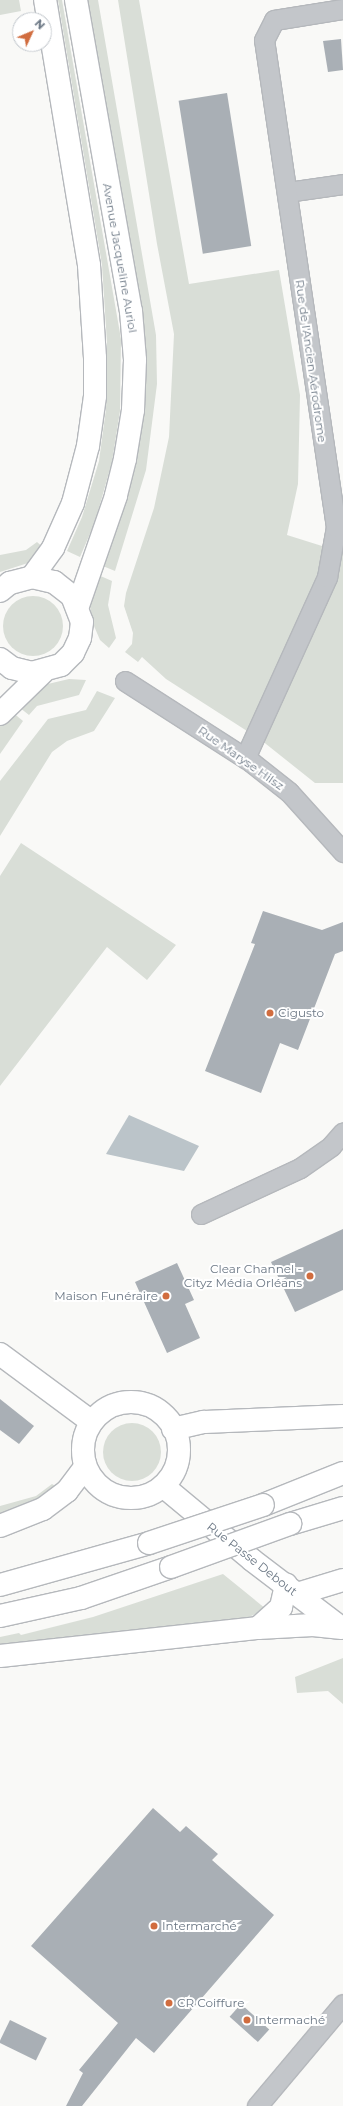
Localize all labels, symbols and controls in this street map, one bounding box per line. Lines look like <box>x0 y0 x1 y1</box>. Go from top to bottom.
north arrow <box>12 12 52 52</box>
text: N <box>32 16 48 32</box>
street label: Avenue Jacqueline Auriol <box>100 182 140 334</box>
street label: Rue de l'Ancien Aérodrome <box>292 279 330 443</box>
street label: Rue Maryse Hilsz <box>195 723 287 793</box>
place label: Cigusto <box>278 1006 324 1020</box>
marker: Cigusto <box>265 1008 275 1018</box>
place label: Clear Channel - Cityz Média Orléans <box>184 1262 302 1290</box>
marker: Clear Channel - Cityz Média Orléans <box>305 1271 315 1281</box>
place label: Maison Funéraire <box>54 1289 158 1303</box>
marker: Maison Funéraire <box>161 1291 171 1301</box>
street label: Rue Passe Debout <box>204 1519 300 1599</box>
place label: Intermarché <box>162 1919 237 1933</box>
marker: Intermarché <box>149 1921 159 1931</box>
place label: CR Coiffure <box>177 1996 244 2010</box>
marker: CR Coiffure <box>164 1998 174 2008</box>
place label: Intermaché <box>255 2013 325 2027</box>
marker: Intermaché <box>242 2015 252 2025</box>

